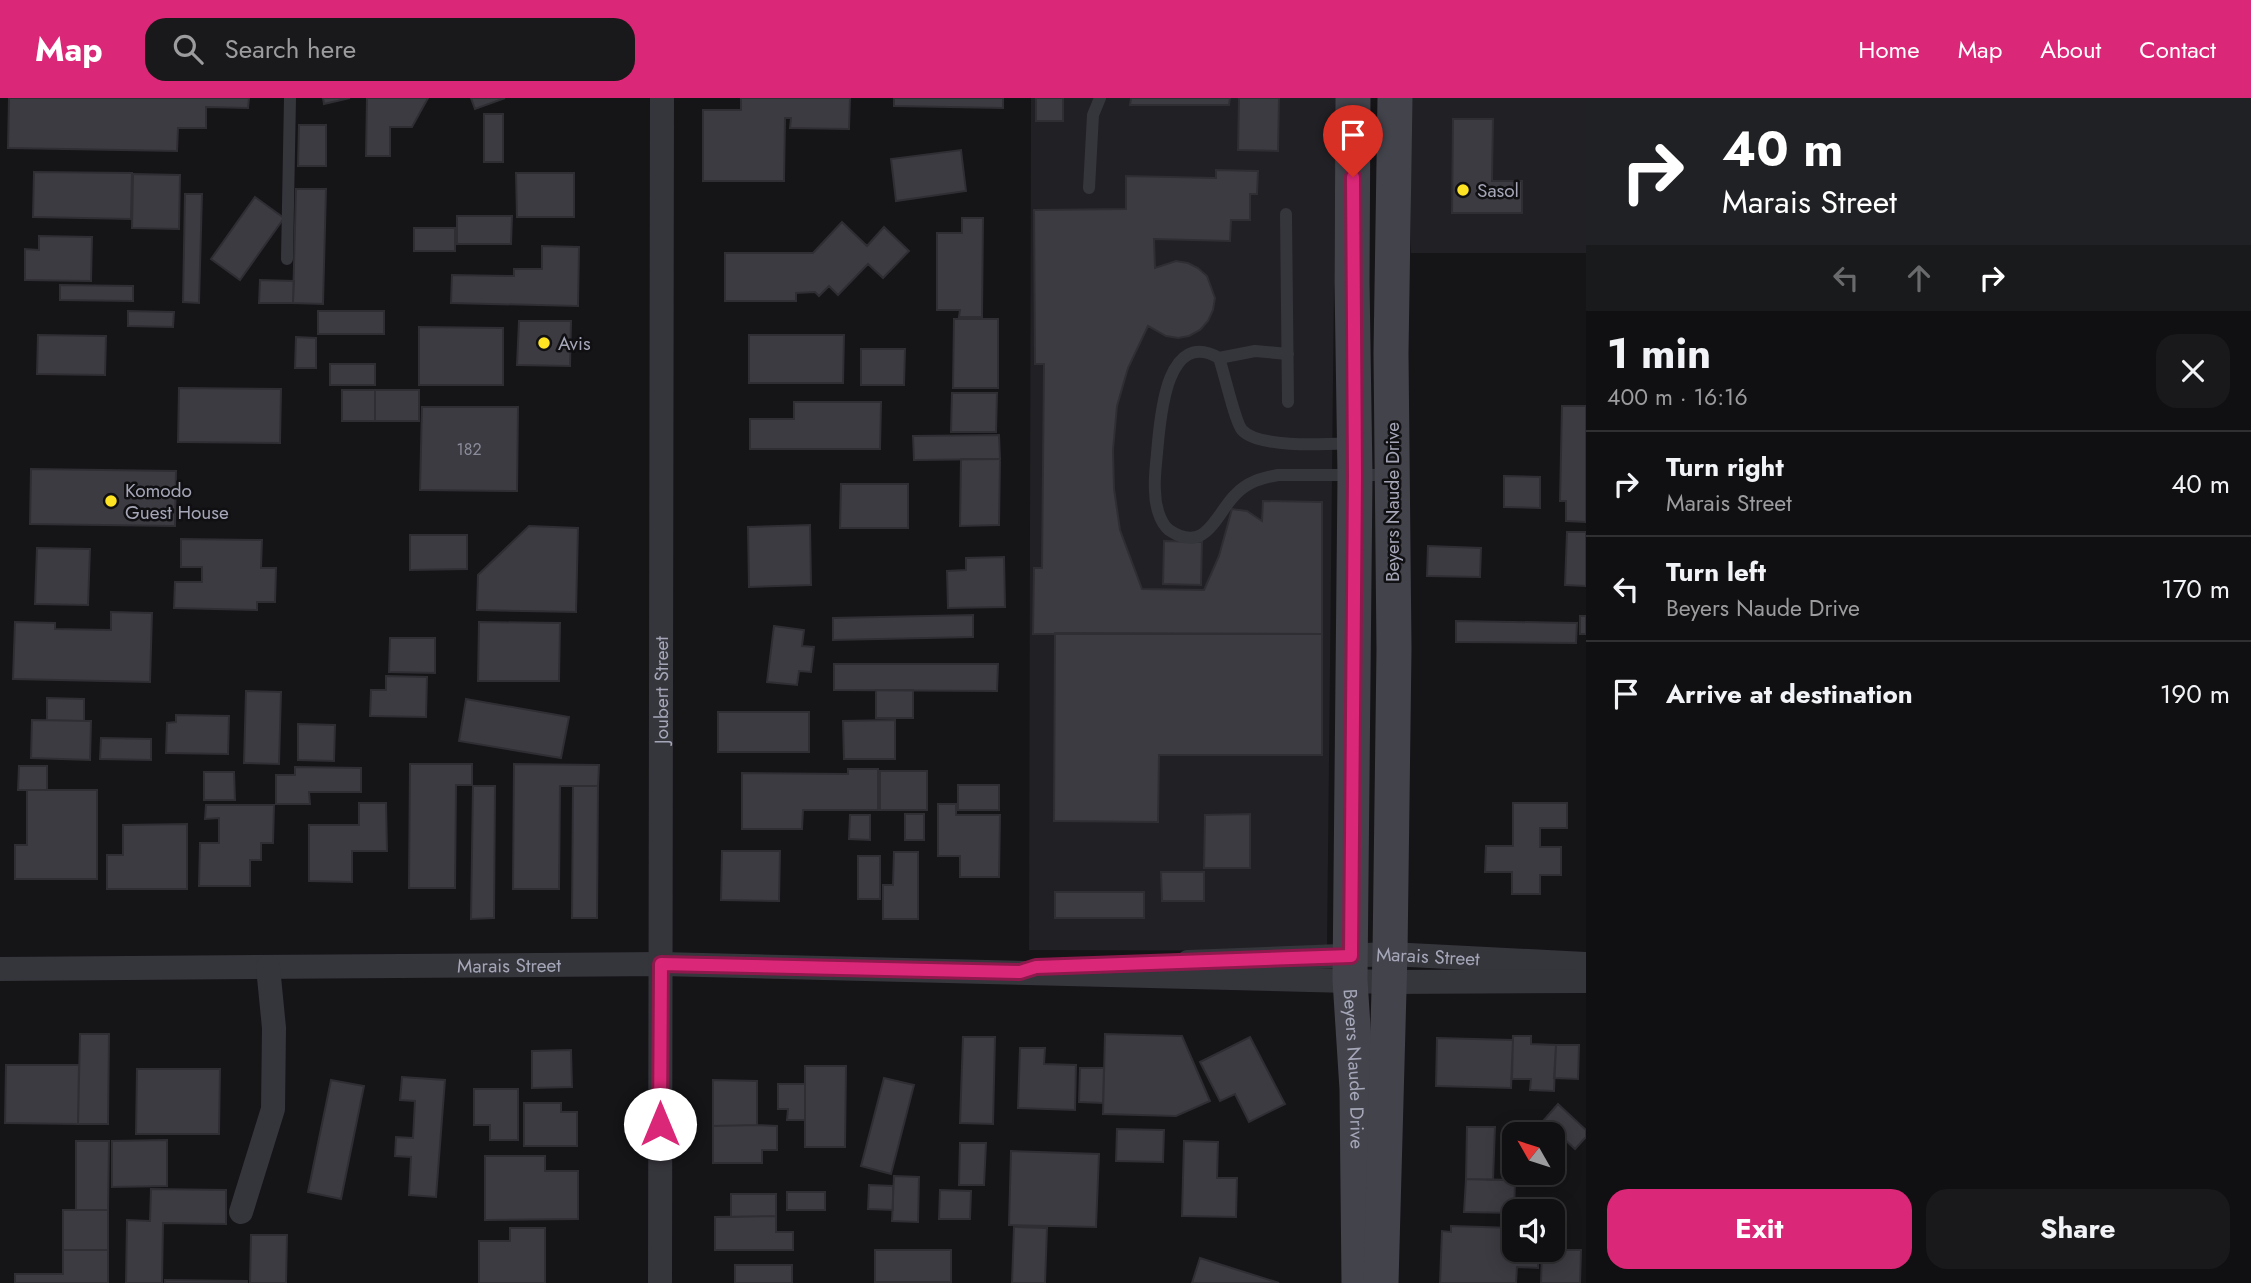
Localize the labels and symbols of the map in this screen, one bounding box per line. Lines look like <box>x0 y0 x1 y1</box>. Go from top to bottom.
pin <box>1323 105 1383 177</box>
place label: Sasol <box>1477 177 1519 204</box>
marker: Sasol <box>1455 182 1471 198</box>
place label: Avis <box>558 330 591 357</box>
marker: Avis <box>536 335 552 351</box>
street label: Beyers Naude Drive <box>1379 422 1406 582</box>
house number: 182 <box>456 438 482 461</box>
place label: Komodo Guest House <box>125 477 229 526</box>
marker: Komodo Guest House <box>103 493 119 509</box>
street label: Joubert Street <box>647 636 675 747</box>
street label: Marais Street <box>1375 940 1481 972</box>
street label: Marais Street <box>457 951 561 979</box>
street label: Beyers Naude Drive <box>1337 988 1371 1149</box>
position arrow <box>623 1087 697 1161</box>
north arrow <box>1502 1122 1564 1185</box>

